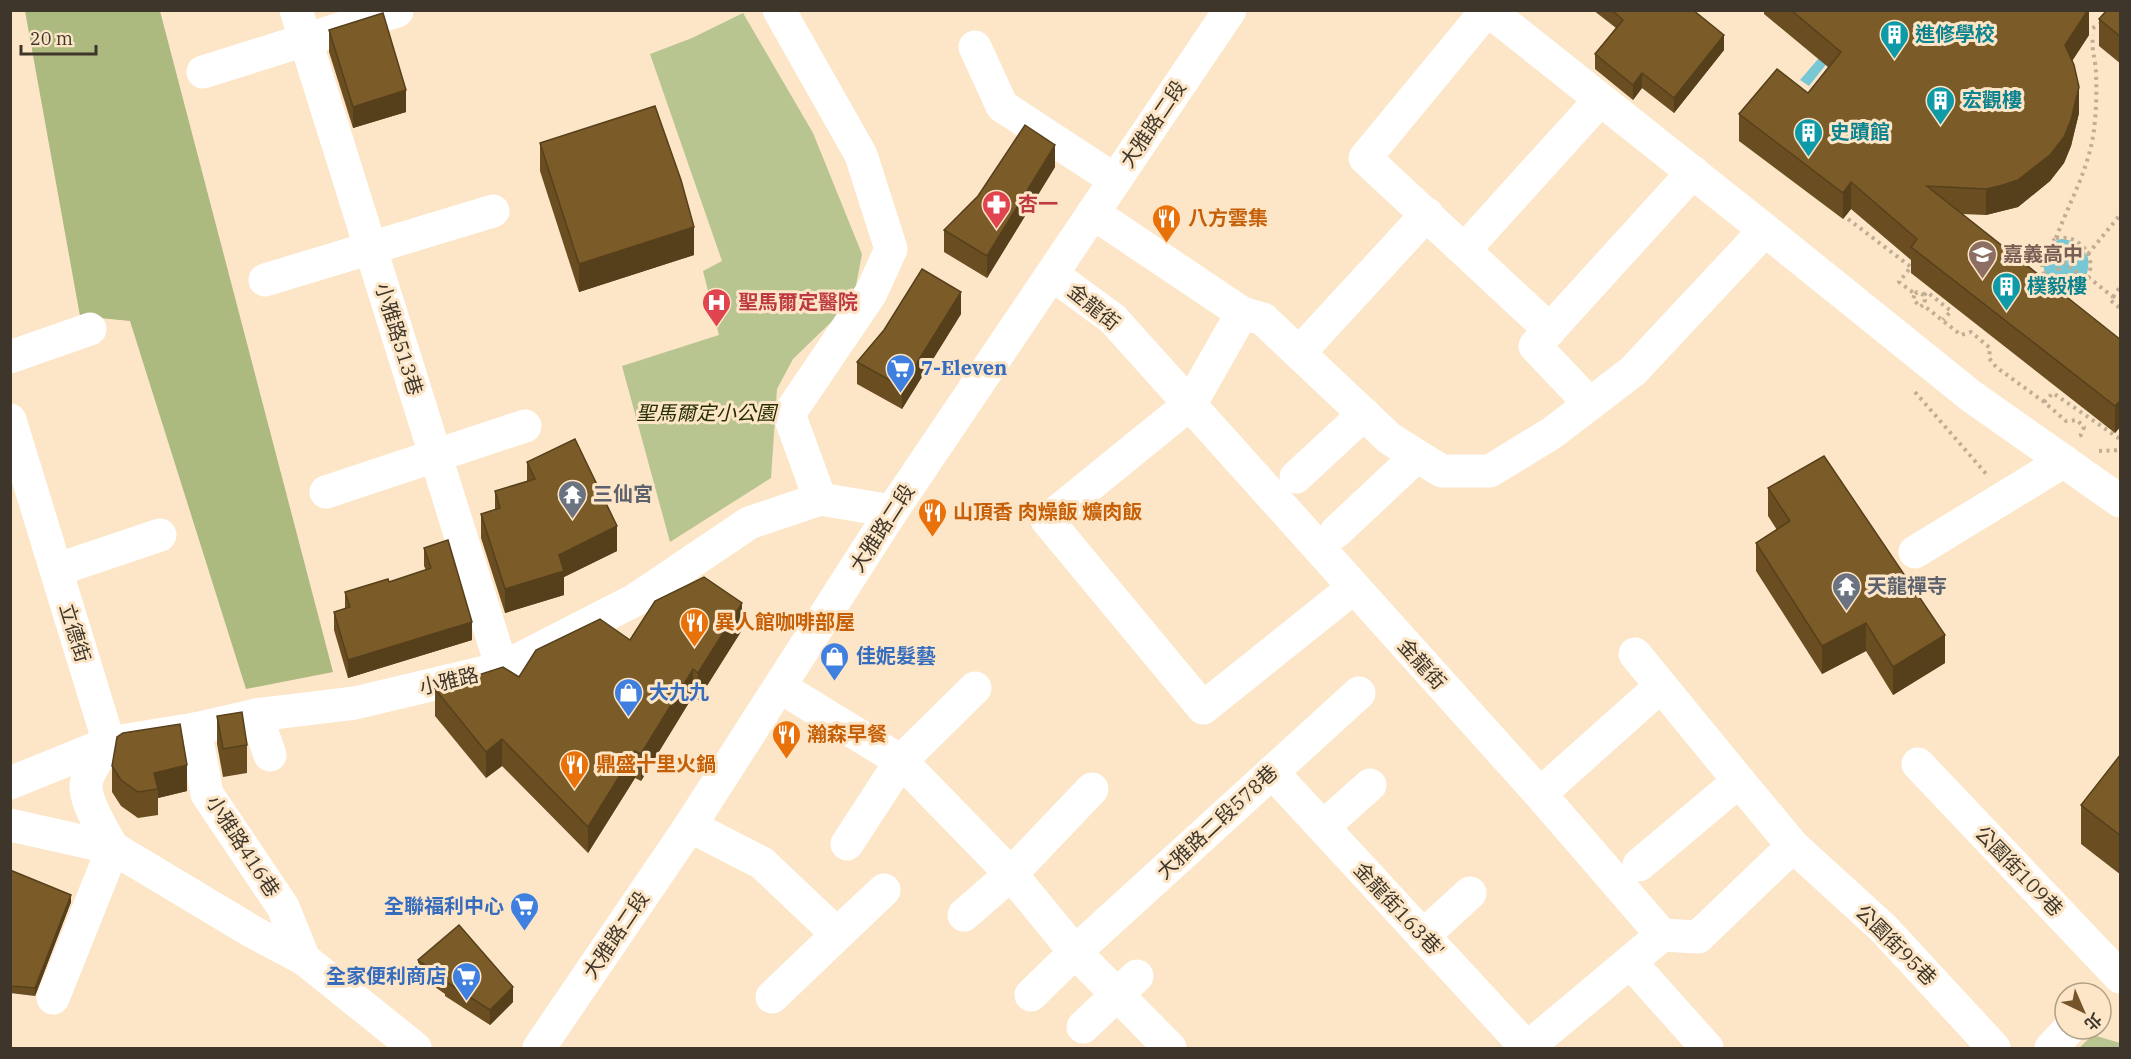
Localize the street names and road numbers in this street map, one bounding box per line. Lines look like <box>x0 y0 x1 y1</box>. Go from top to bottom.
street label: 大雅路二段 <box>1113 75 1192 173</box>
street label: 金龍街 <box>1063 277 1126 336</box>
street label: 小雅路513巷 <box>370 279 429 398</box>
street label: 大雅路二段 <box>843 478 920 577</box>
street label: 立德街 <box>54 600 97 665</box>
street label: 金龍街 <box>1392 632 1452 695</box>
street label: 小雅路 <box>417 661 481 700</box>
street label: 大雅路二段578巷 <box>1150 759 1283 885</box>
street label: 小雅路416巷 <box>201 790 286 902</box>
street label: 公園街109巷 <box>1969 820 2069 922</box>
street label: 金龍街163巷' <box>1348 856 1450 963</box>
street label: 大雅路二段 <box>576 886 655 984</box>
street label: 公園街95巷 <box>1850 898 1943 991</box>

